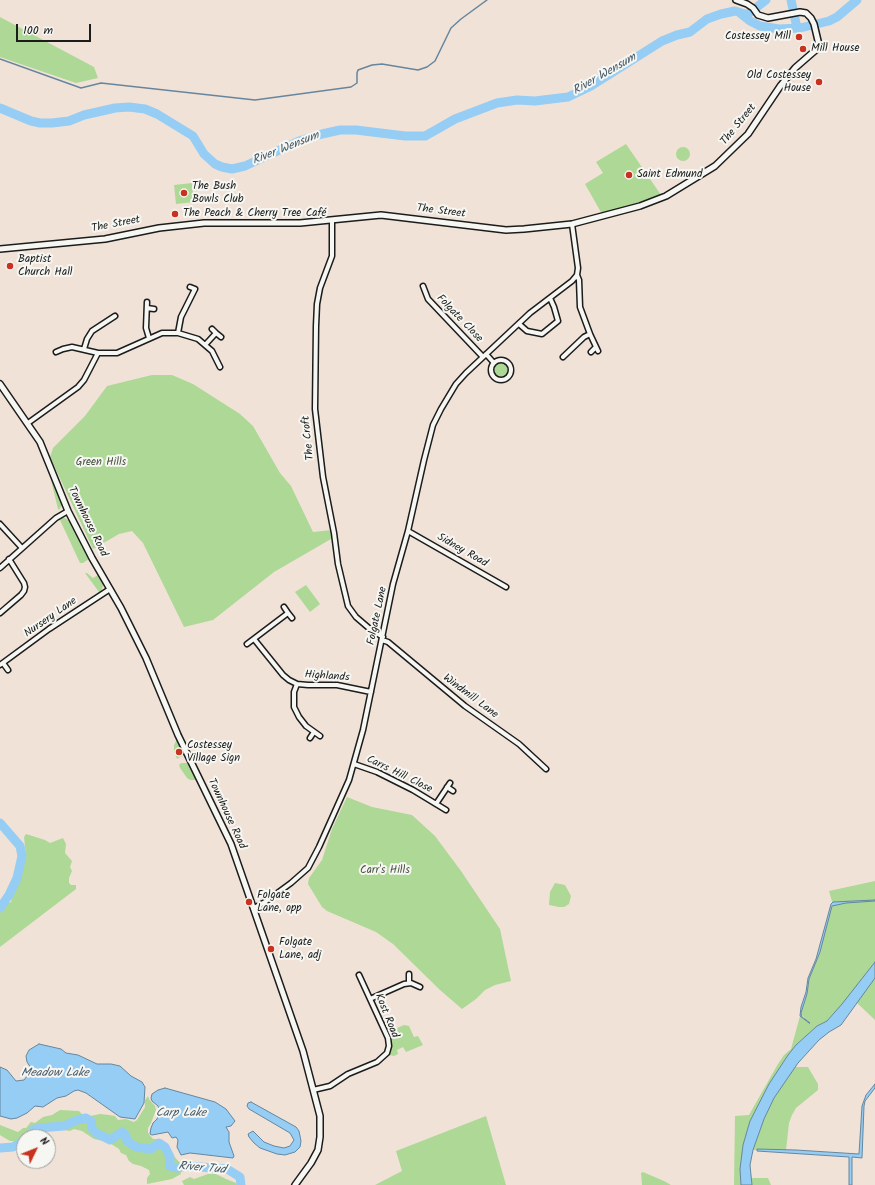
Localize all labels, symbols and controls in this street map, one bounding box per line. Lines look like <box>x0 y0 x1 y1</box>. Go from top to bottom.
scale bar <box>18 16 93 42</box>
text: 100 m <box>23 21 53 40</box>
place label: Costessey Mill <box>725 30 791 44</box>
marker: Costessey Mill <box>794 32 804 42</box>
place label: Mill House <box>811 42 859 56</box>
marker: Mill House <box>798 44 808 54</box>
water label: River Wensum <box>571 51 639 99</box>
place label: Old Costessey House <box>747 69 811 95</box>
marker: Old Costessey House <box>814 77 824 87</box>
street label: The Street <box>718 102 760 148</box>
water label: River Wensum <box>251 129 321 169</box>
place label: Saint Edmund <box>637 168 702 182</box>
marker: Saint Edmund <box>624 170 634 180</box>
place label: The Bush Bowls Club <box>192 180 244 206</box>
marker: The Bush Bowls Club <box>179 188 189 198</box>
street label: The Street <box>416 202 466 222</box>
place label: The Peach & Cherry Tree Café <box>183 207 326 221</box>
marker: The Peach & Cherry Tree Café <box>170 209 180 219</box>
street label: The Street <box>91 214 141 236</box>
place label: Baptist Church Hall <box>18 253 73 279</box>
marker: Baptist Church Hall <box>5 261 15 271</box>
street label: Folgate Close <box>433 292 485 346</box>
street label: The Croft <box>300 415 318 461</box>
park label: Green Hills <box>76 456 126 470</box>
street label: Townhouse Road <box>64 485 110 559</box>
street label: Sidney Road <box>434 531 490 571</box>
street label: Folgate Lane <box>365 586 391 646</box>
street label: Nursery Lane <box>22 595 80 641</box>
street label: Highlands <box>304 669 350 685</box>
street label: Windmill Lane <box>440 672 500 722</box>
place label: Costessey Village Sign <box>187 739 240 765</box>
marker: Costessey Village Sign <box>174 747 184 757</box>
street label: Carrs Hill Close <box>364 753 434 797</box>
street label: Townhouse Road <box>204 777 248 851</box>
park label: Carr's Hills <box>360 864 410 878</box>
place label: Folgate Lane, opp <box>257 889 301 915</box>
marker: Folgate Lane, opp <box>244 897 254 907</box>
place label: Folgate Lane, adj <box>279 936 321 962</box>
marker: Folgate Lane, adj <box>266 944 276 954</box>
street label: Kost Road <box>371 992 401 1040</box>
water label: Meadow Lake <box>21 1067 89 1081</box>
water label: Carp Lake <box>156 1107 206 1121</box>
north arrow <box>16 1129 56 1169</box>
text: N <box>35 1133 53 1150</box>
water label: River Tud <box>178 1160 226 1178</box>

